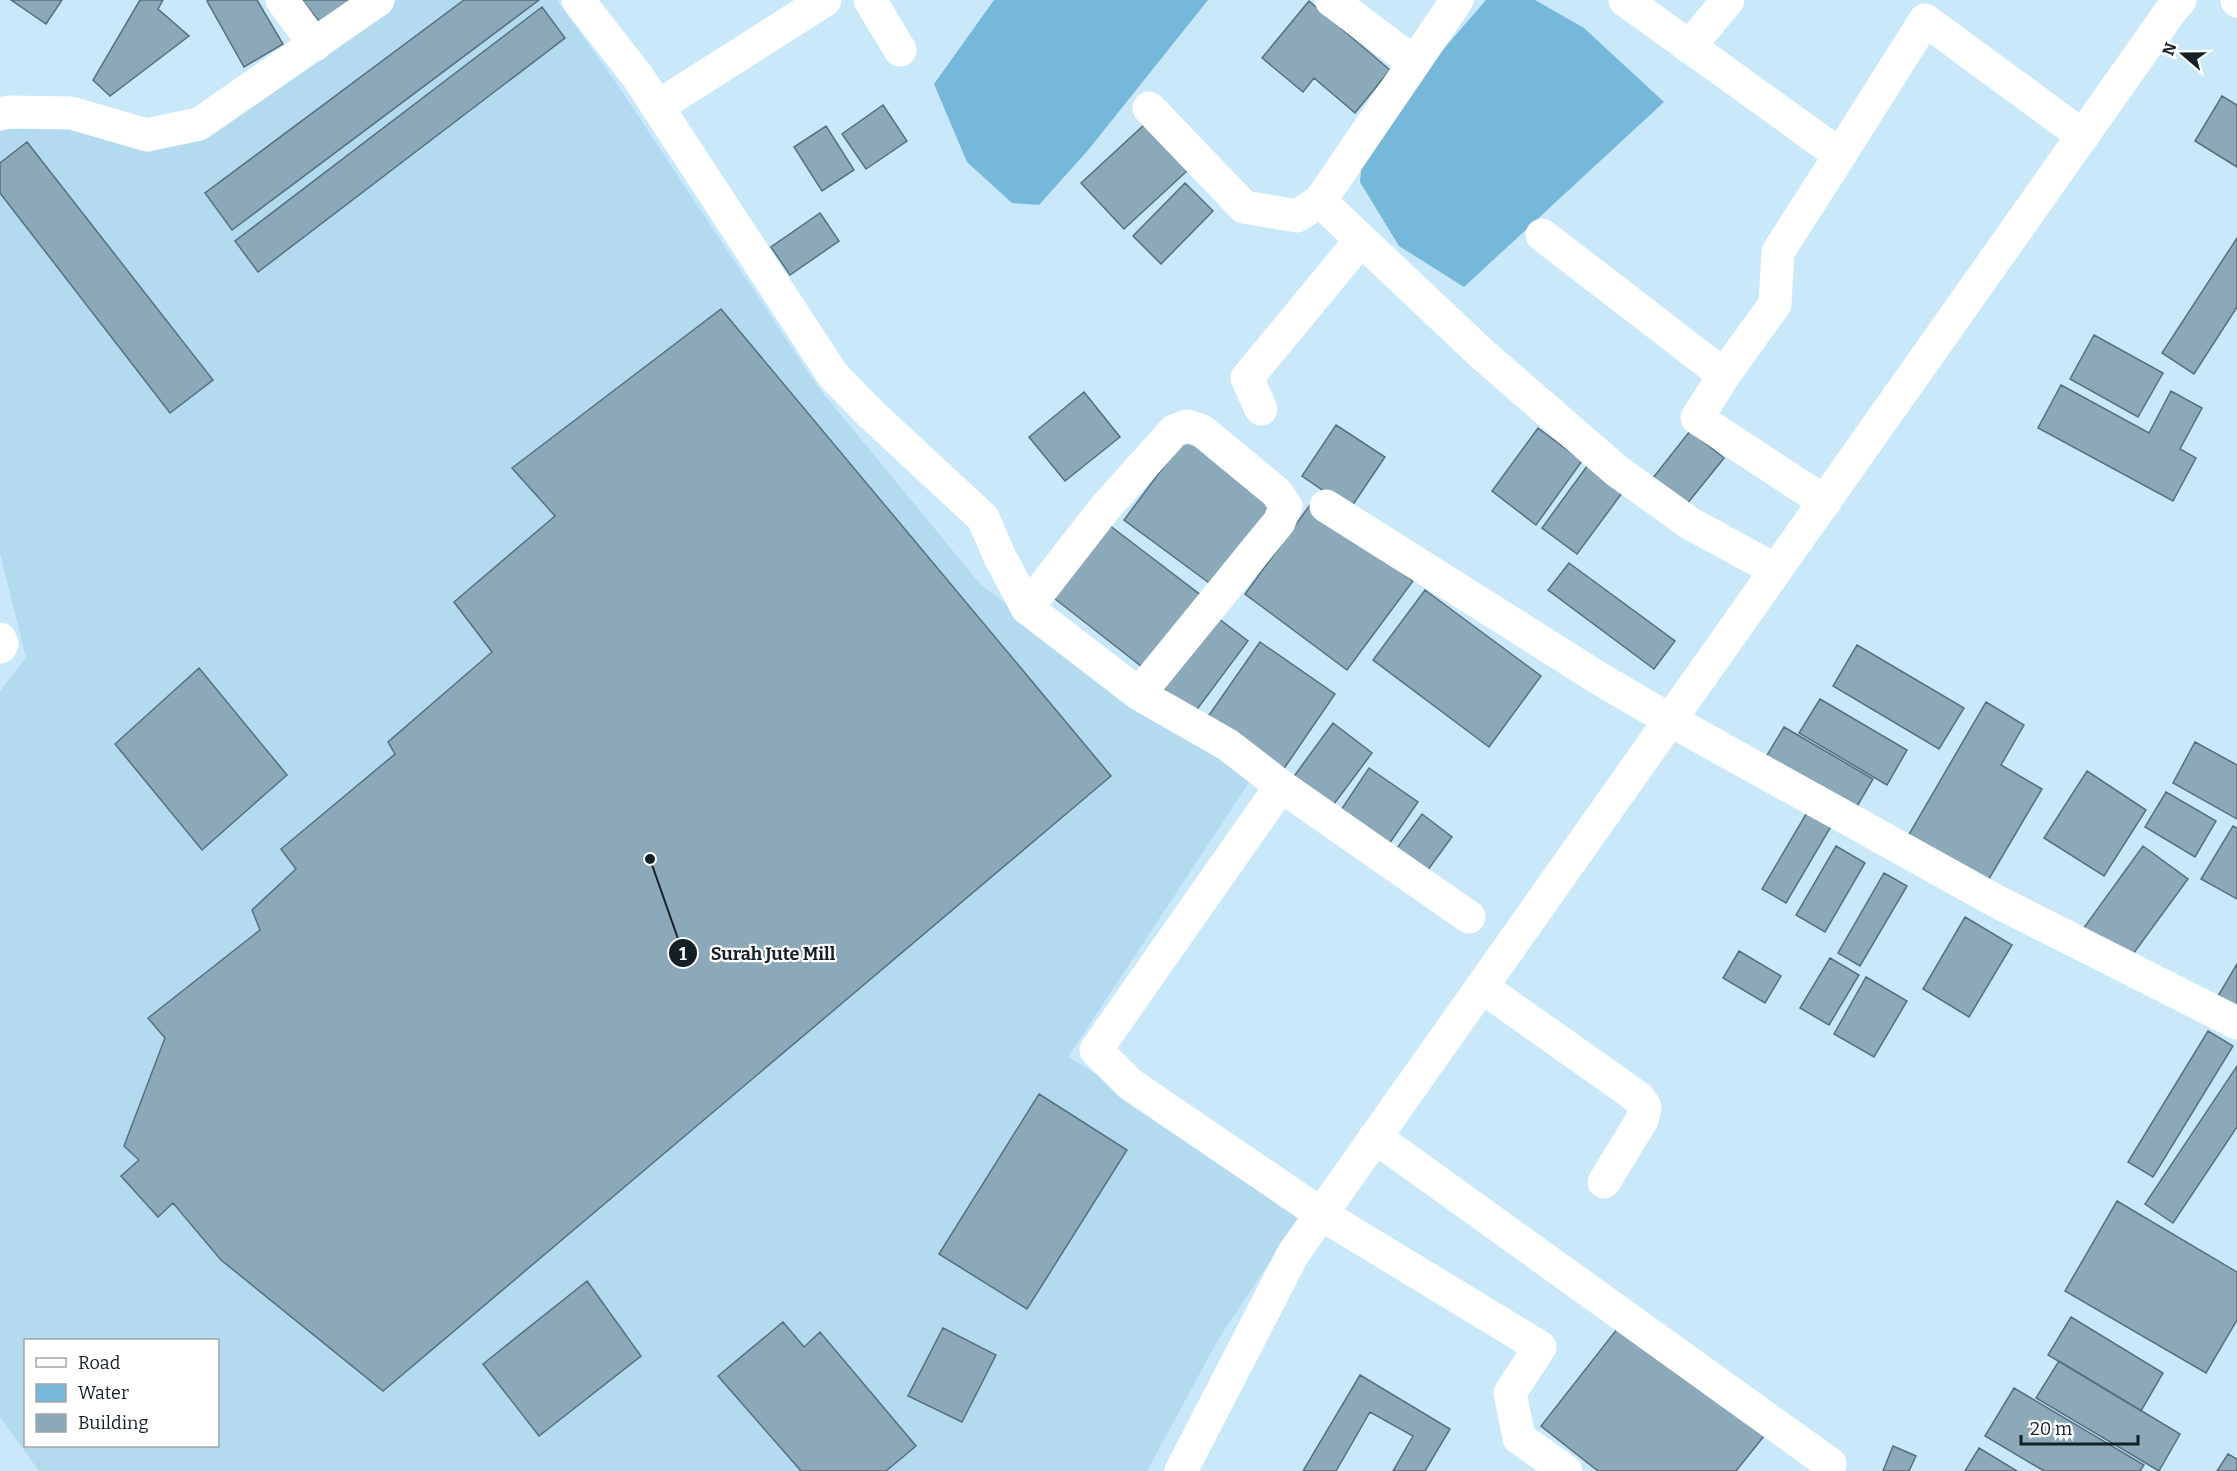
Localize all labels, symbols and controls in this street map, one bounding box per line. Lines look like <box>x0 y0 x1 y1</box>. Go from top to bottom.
north arrow <box>2153 24 2213 84</box>
text: N <box>2158 40 2180 58</box>
callout: Surah Jute Mill <box>668 935 847 971</box>
text: 1 <box>679 943 687 965</box>
text: Surah Jute Mill <box>711 943 836 965</box>
legend <box>24 1339 219 1447</box>
text: Road <box>78 1352 121 1374</box>
text: Water <box>78 1382 129 1404</box>
scale bar <box>2021 1408 2138 1446</box>
text: Building <box>78 1412 149 1434</box>
text: 20 m <box>2030 1418 2072 1440</box>

